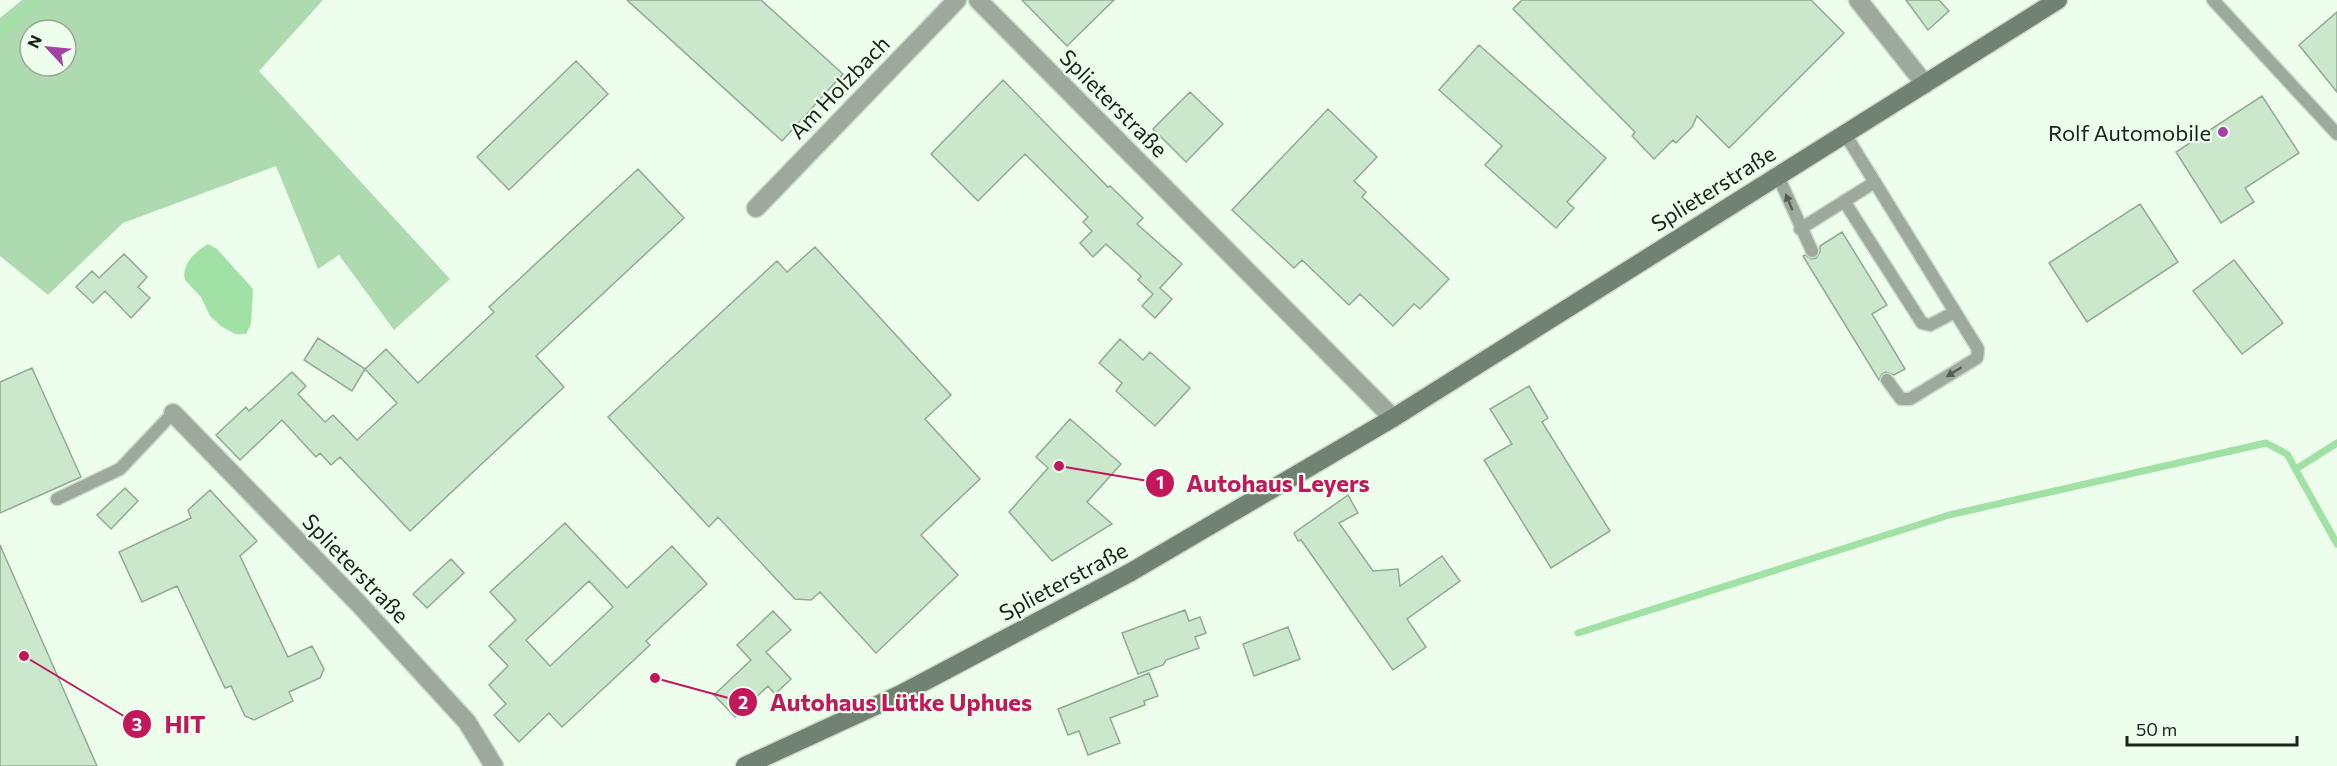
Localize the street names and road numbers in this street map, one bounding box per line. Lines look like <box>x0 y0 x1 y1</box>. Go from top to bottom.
street label: Am Holzbach <box>783 30 895 144</box>
street label: Splieterstraße <box>1054 43 1174 163</box>
street label: Splieterstraße <box>1646 139 1780 237</box>
street label: Splieterstraße <box>297 508 415 628</box>
street label: Splieterstraße <box>994 536 1132 626</box>

